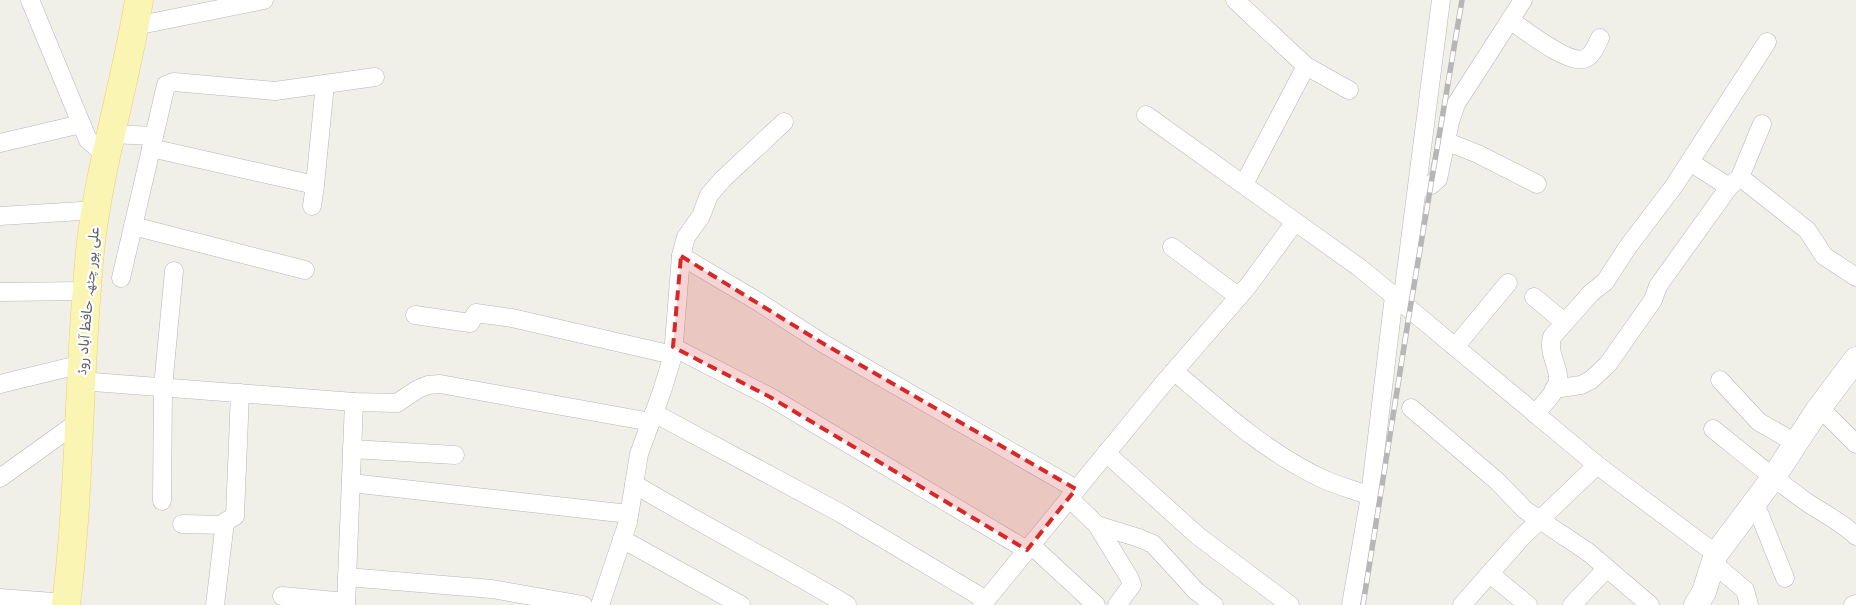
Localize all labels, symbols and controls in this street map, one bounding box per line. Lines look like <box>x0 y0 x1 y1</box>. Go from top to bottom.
street label: علی پور چٹھہ حافظ آباد روڈ <box>73 226 104 376</box>

